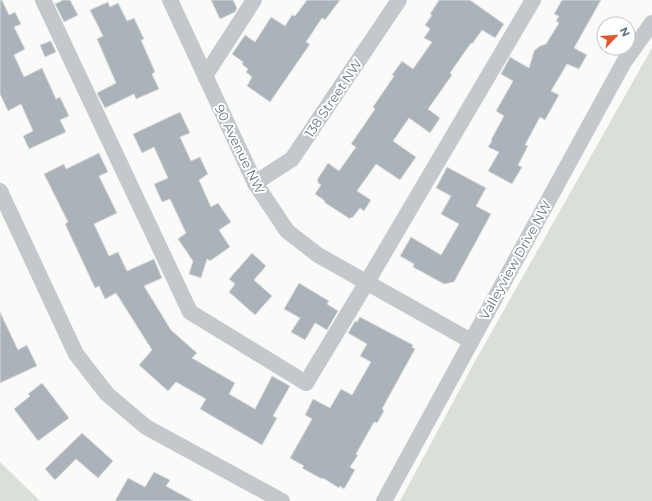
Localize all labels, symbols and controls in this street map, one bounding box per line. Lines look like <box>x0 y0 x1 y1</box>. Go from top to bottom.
north arrow <box>596 16 636 56</box>
text: N <box>617 25 633 39</box>
street label: 138 Street NW <box>301 56 365 140</box>
street label: 90 Avenue NW <box>212 102 268 196</box>
street label: Valleyview Drive NW <box>476 198 554 322</box>

